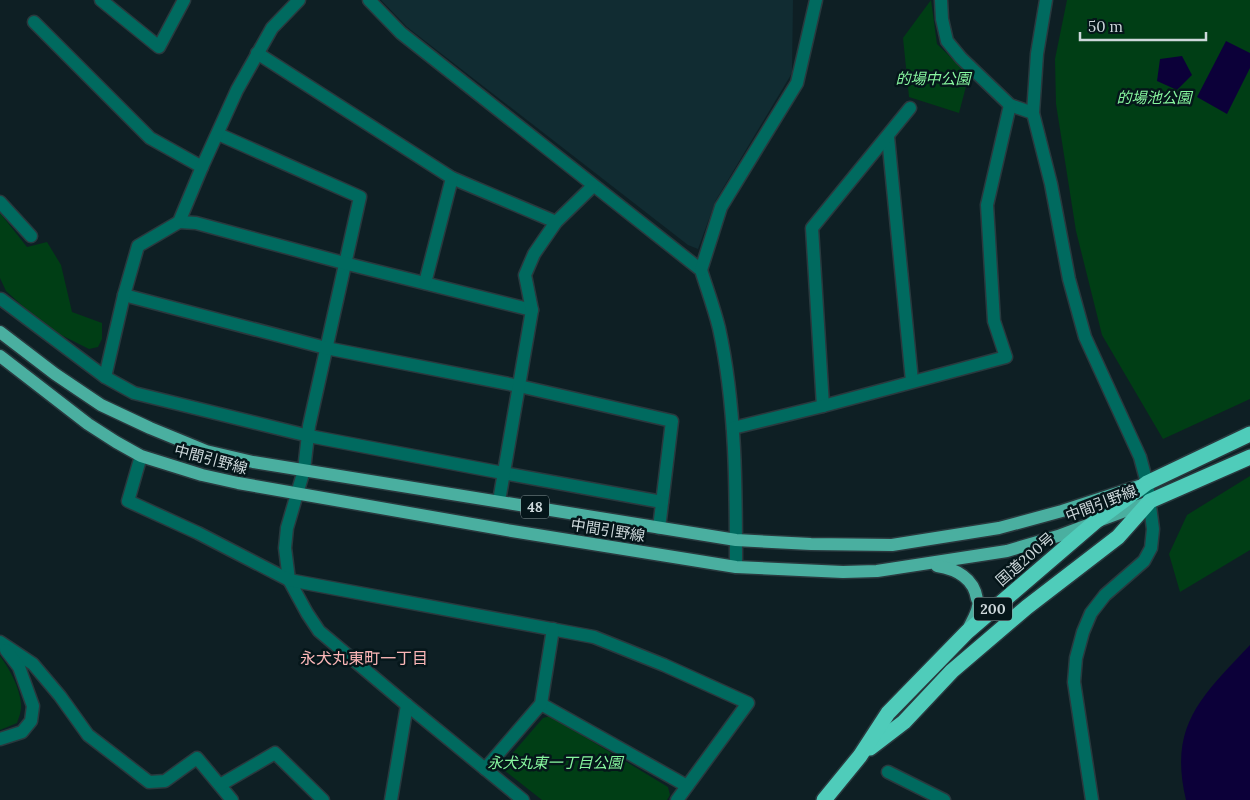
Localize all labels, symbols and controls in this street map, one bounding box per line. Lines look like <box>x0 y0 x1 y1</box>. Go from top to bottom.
scale bar <box>1080 10 1206 42</box>
text: 50 m <box>1088 17 1123 36</box>
park label: 的場中公園 <box>895 69 972 88</box>
park label: 的場池公園 <box>1116 88 1193 107</box>
street label: 中間引野線 <box>172 440 250 478</box>
street label: 中間引野線 <box>1063 481 1139 525</box>
road number: 48 <box>521 496 549 518</box>
street label: 中間引野線 <box>569 515 647 545</box>
street label: 国道200号 <box>992 528 1058 590</box>
road number: 200 <box>974 598 1012 620</box>
district label: 永犬丸東町一丁目 <box>300 648 428 668</box>
park label: 永犬丸東一丁目公園 <box>487 753 624 772</box>

